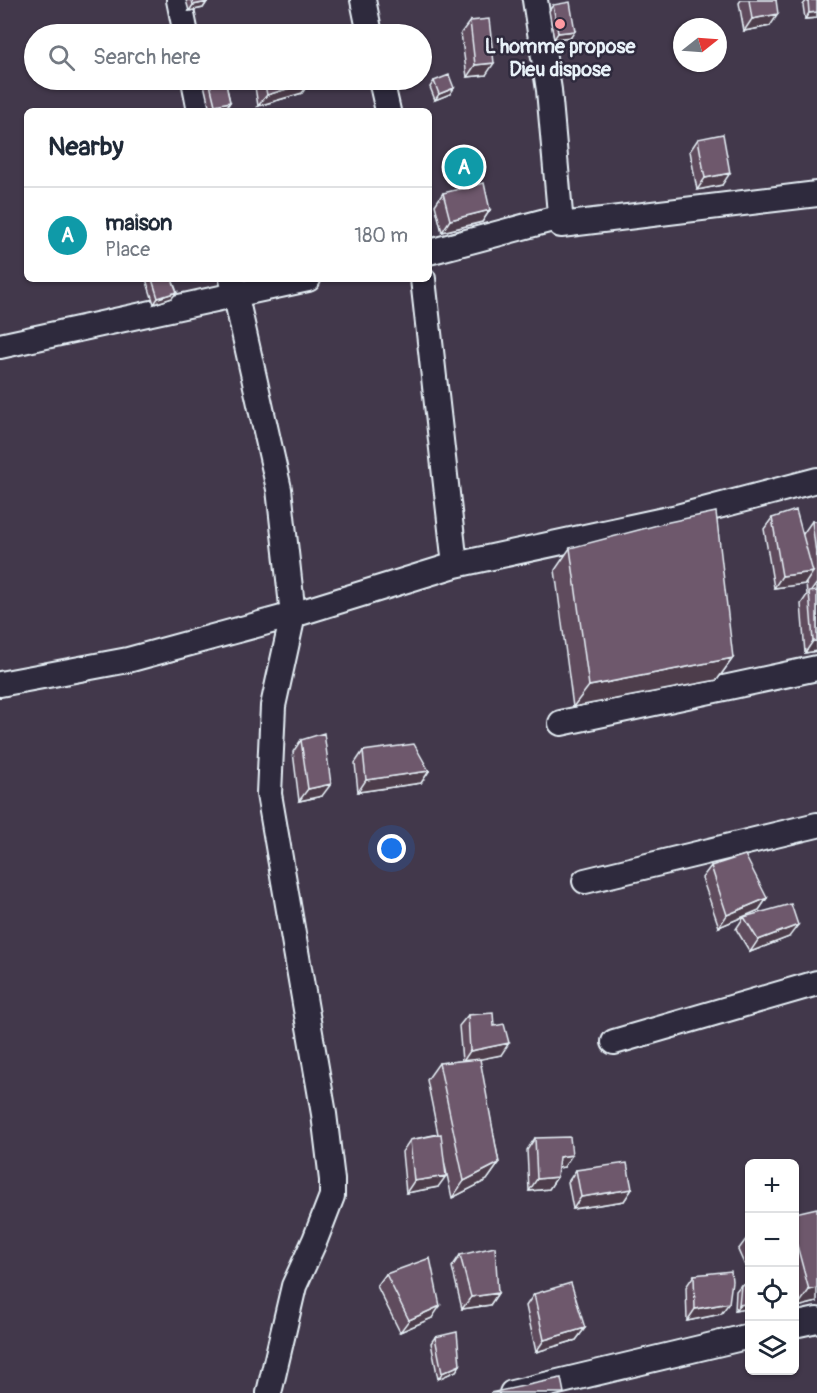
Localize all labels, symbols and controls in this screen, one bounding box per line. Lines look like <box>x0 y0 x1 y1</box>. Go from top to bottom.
marker: L'homme propose Dieu dispose <box>553 17 567 31</box>
north arrow <box>673 18 727 72</box>
search box <box>24 24 432 90</box>
place label: L'homme propose Dieu dispose <box>485 34 636 82</box>
icon: search <box>45 41 78 74</box>
text: Search here <box>93 43 200 71</box>
text: Nearby <box>48 131 124 163</box>
pin: A <box>444 144 484 190</box>
text: maison <box>105 209 173 237</box>
text: A <box>61 223 74 248</box>
text: 180 m <box>354 223 408 248</box>
text: Place <box>105 237 150 262</box>
your location <box>377 834 406 863</box>
map controls <box>745 1159 799 1375</box>
button: + <box>745 1159 799 1213</box>
button: − <box>745 1213 799 1267</box>
button: locate <box>745 1267 799 1321</box>
button: layers <box>745 1321 799 1375</box>

